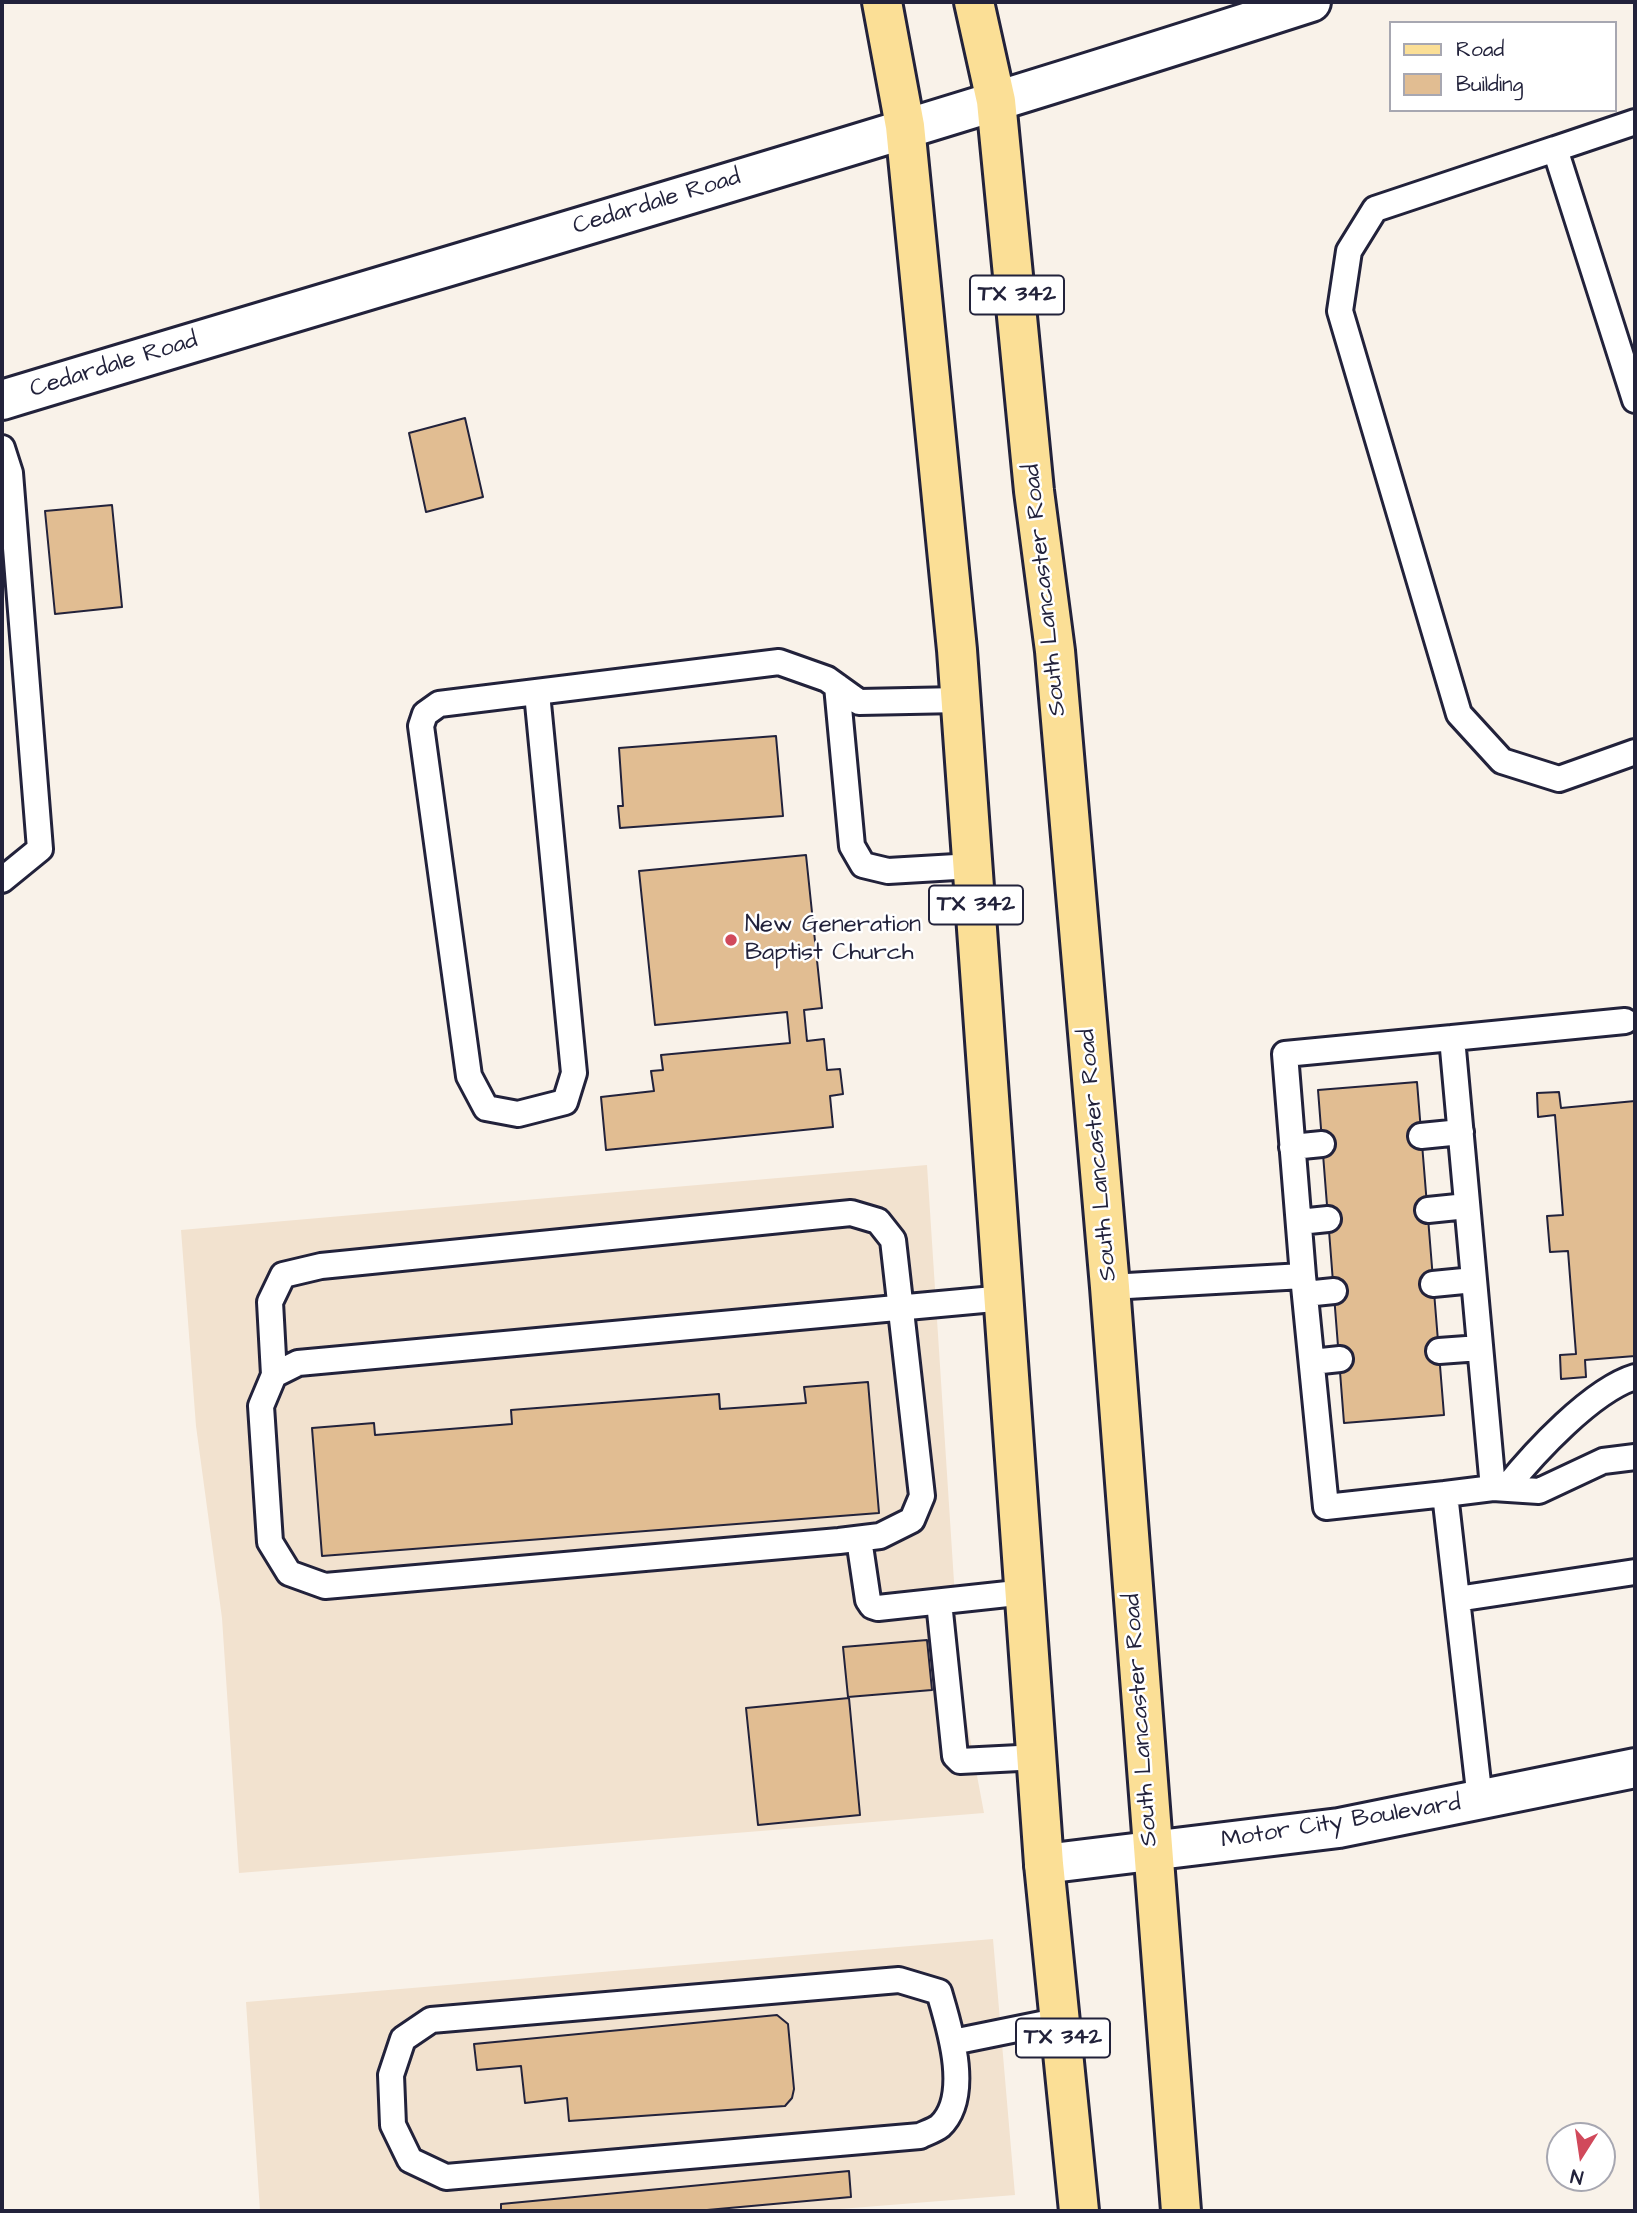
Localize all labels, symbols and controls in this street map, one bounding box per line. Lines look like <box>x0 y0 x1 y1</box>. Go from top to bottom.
legend <box>1388 21 1616 112</box>
text: Road <box>1456 35 1504 64</box>
text: Building <box>1456 70 1523 99</box>
street label: Cedardale Road <box>570 164 744 242</box>
road number: TX 342 <box>970 276 1064 314</box>
street label: Cedardale Road <box>27 327 201 405</box>
street label: South Lancaster Road <box>1018 463 1074 717</box>
road number: TX 342 <box>929 885 1023 924</box>
place label: New Generation Baptist Church <box>745 912 921 968</box>
marker: New Generation Baptist Church <box>723 932 739 948</box>
street label: South Lancaster Road <box>1074 1028 1124 1282</box>
street label: South Lancaster Road <box>1119 1593 1165 1847</box>
street label: Motor City Boulevard <box>1219 1790 1463 1856</box>
road number: TX 342 <box>1016 2019 1110 2058</box>
north arrow <box>1546 2122 1616 2192</box>
text: N <box>1568 2162 1586 2191</box>

